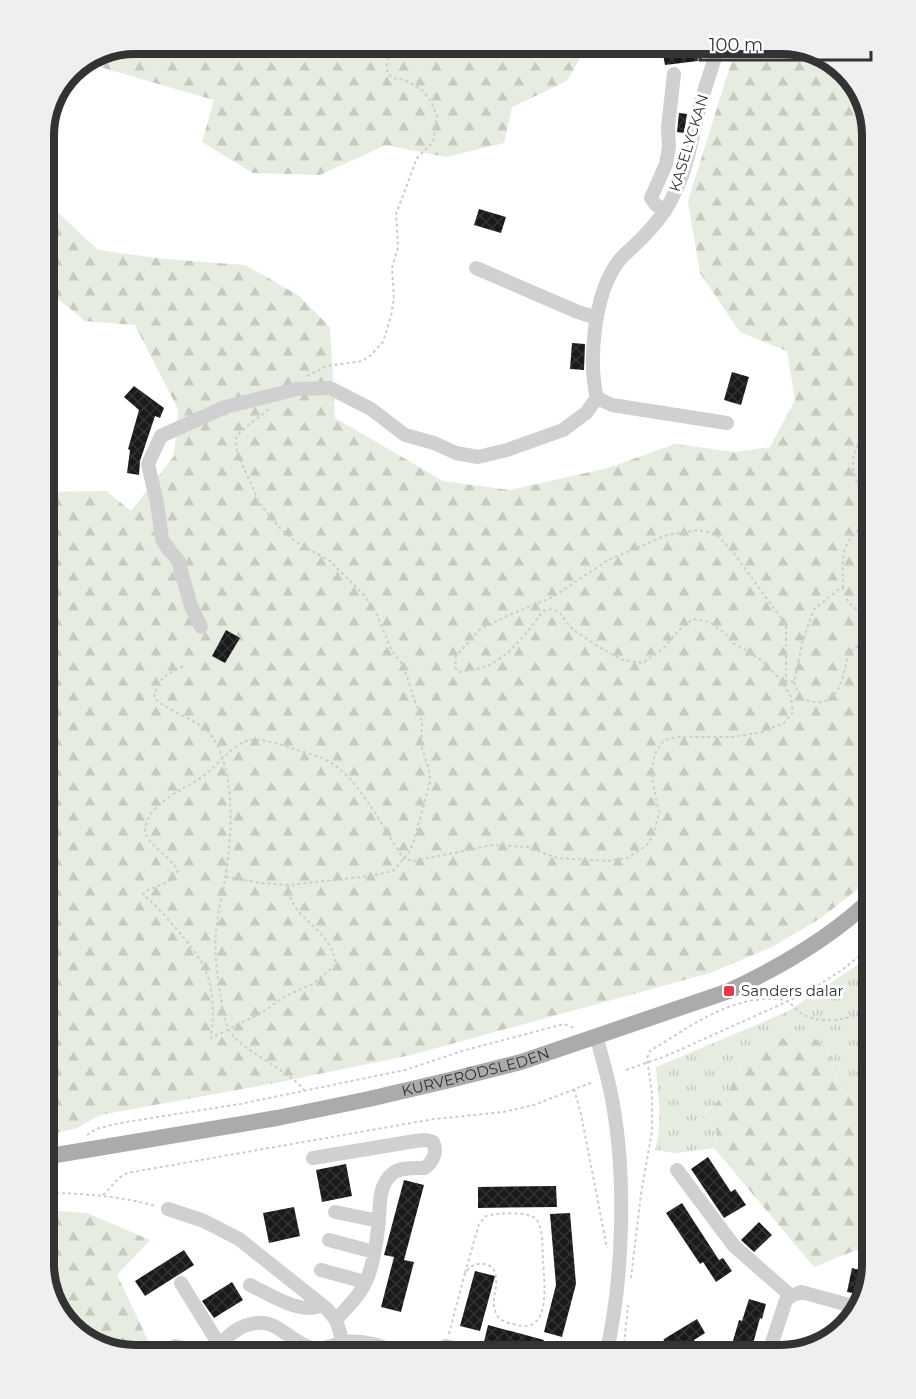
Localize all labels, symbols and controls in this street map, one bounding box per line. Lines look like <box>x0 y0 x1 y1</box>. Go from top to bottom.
scale bar <box>700 24 871 62</box>
text: 100 m <box>709 34 763 56</box>
street label: KASELYCKAN <box>665 92 712 194</box>
place label: Sanders dalar <box>741 981 844 1000</box>
marker: Sanders dalar <box>722 984 736 998</box>
street label: KURVERÖDSLEDEN <box>400 1043 552 1100</box>

